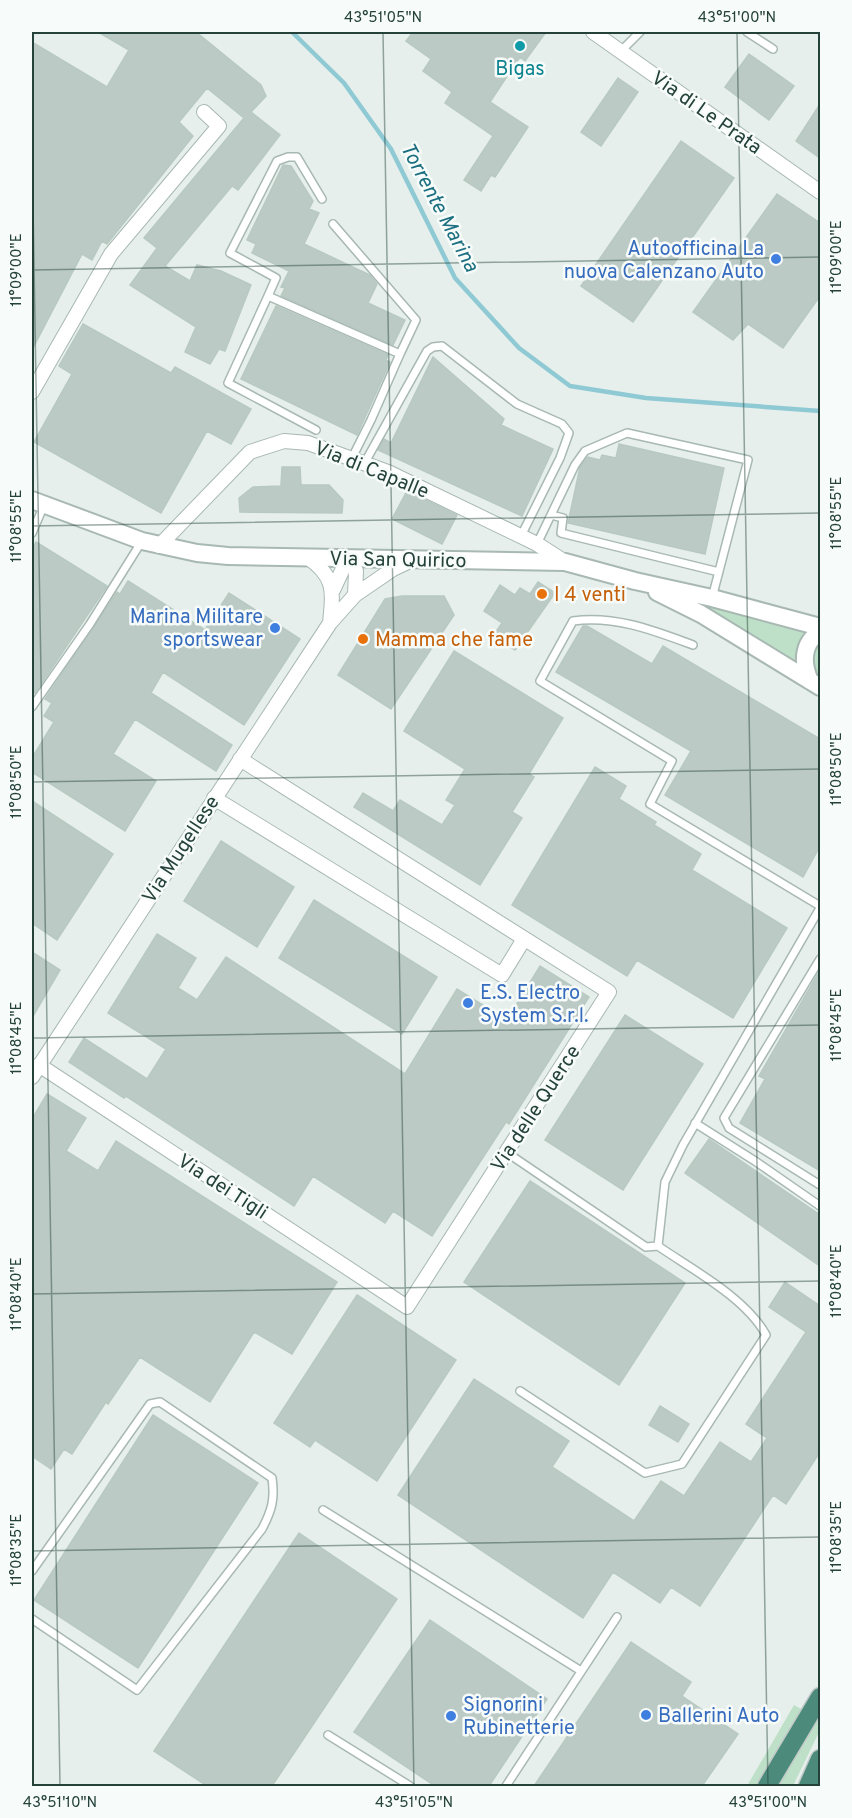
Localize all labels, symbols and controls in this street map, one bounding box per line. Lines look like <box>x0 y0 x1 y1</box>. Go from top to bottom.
text: 43°51'05"N <box>344 9 422 28</box>
text: 43°51'00"N <box>698 9 776 28</box>
marker: Bigas <box>513 39 527 53</box>
place label: Bigas <box>495 57 545 83</box>
street label: Via di Le Prata <box>646 66 766 161</box>
water label: Torrente Marina <box>393 138 484 277</box>
text: 11°09'00"E <box>828 220 847 294</box>
text: 11°09'00"E <box>8 233 27 307</box>
place label: Autoofficina La nuova Calenzano Auto <box>564 237 764 286</box>
marker: Autoofficina La nuova Calenzano Auto <box>769 252 783 266</box>
street label: Via di Capalle <box>310 436 432 506</box>
text: 11°08'55"E <box>828 476 847 550</box>
text: 11°08'55"E <box>8 489 27 563</box>
street label: Via San Quirico <box>329 547 467 575</box>
place label: I 4 venti <box>554 583 626 609</box>
marker: I 4 venti <box>535 587 549 601</box>
place label: Marina Militare sportswear <box>130 605 263 654</box>
marker: Marina Militare sportswear <box>268 621 282 635</box>
place label: Mamma che fame <box>375 628 533 654</box>
marker: Mamma che fame <box>356 632 370 646</box>
text: 11°08'50"E <box>828 732 847 806</box>
text: 11°08'50"E <box>8 745 27 819</box>
street label: Via Mugellese <box>137 791 226 909</box>
place label: E.S. Electro System S.r.l. <box>480 981 588 1030</box>
text: 11°08'45"E <box>828 988 847 1062</box>
marker: E.S. Electro System S.r.l. <box>461 996 475 1010</box>
text: 11°08'45"E <box>8 1001 27 1075</box>
street label: Via delle Querce <box>486 1041 587 1177</box>
street label: Via dei Tigli <box>172 1149 272 1227</box>
text: 11°08'40"E <box>828 1244 847 1318</box>
text: 11°08'40"E <box>8 1257 27 1331</box>
text: 11°08'35"E <box>828 1501 847 1573</box>
text: 11°08'35"E <box>8 1514 27 1586</box>
place label: Signorini Rubinetterie <box>463 1693 575 1742</box>
place label: Ballerini Auto <box>658 1704 780 1730</box>
marker: Ballerini Auto <box>639 1708 653 1722</box>
marker: Signorini Rubinetterie <box>444 1709 458 1723</box>
text: 43°51'10"N <box>23 1794 97 1813</box>
text: 43°51'05"N <box>375 1794 453 1813</box>
text: 43°51'00"N <box>729 1794 807 1813</box>

